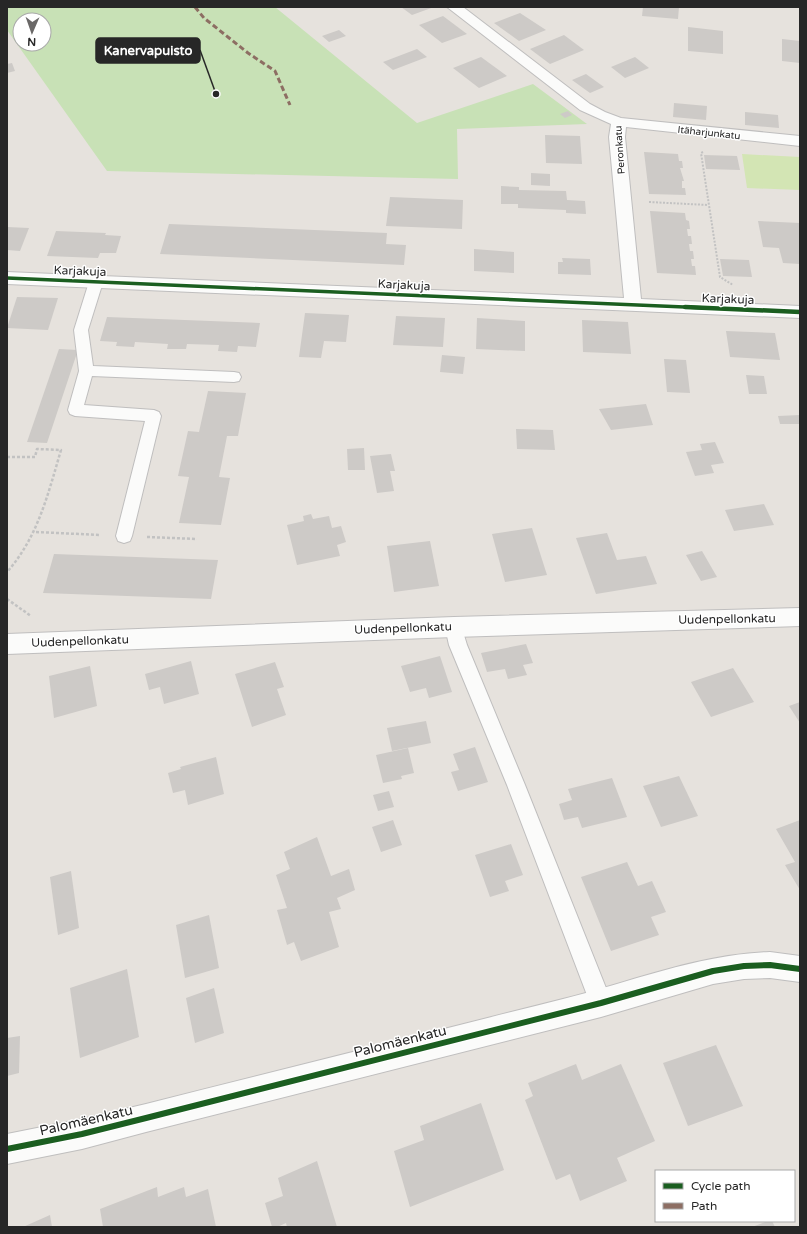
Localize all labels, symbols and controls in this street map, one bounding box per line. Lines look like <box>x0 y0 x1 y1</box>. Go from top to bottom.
north arrow <box>12 12 52 52</box>
text: N <box>27 35 36 48</box>
callout: Kanervapuisto <box>96 38 200 63</box>
text: Kanervapuisto <box>104 43 192 59</box>
street label: Itäharjunkatu <box>677 124 741 142</box>
street label: Peronkatu <box>612 125 628 175</box>
street label: Karjakuja <box>53 263 107 279</box>
street label: Karjakuja <box>377 277 431 293</box>
street label: Karjakuja <box>701 291 755 307</box>
street label: Uudenpellonkatu <box>678 611 776 627</box>
street label: Uudenpellonkatu <box>354 619 452 637</box>
street label: Uudenpellonkatu <box>31 632 129 650</box>
street label: Palomäenkatu <box>352 1022 448 1061</box>
street label: Palomäenkatu <box>38 1102 134 1139</box>
legend <box>655 1170 795 1222</box>
text: Cycle path <box>691 1179 750 1193</box>
text: Path <box>691 1199 717 1213</box>

